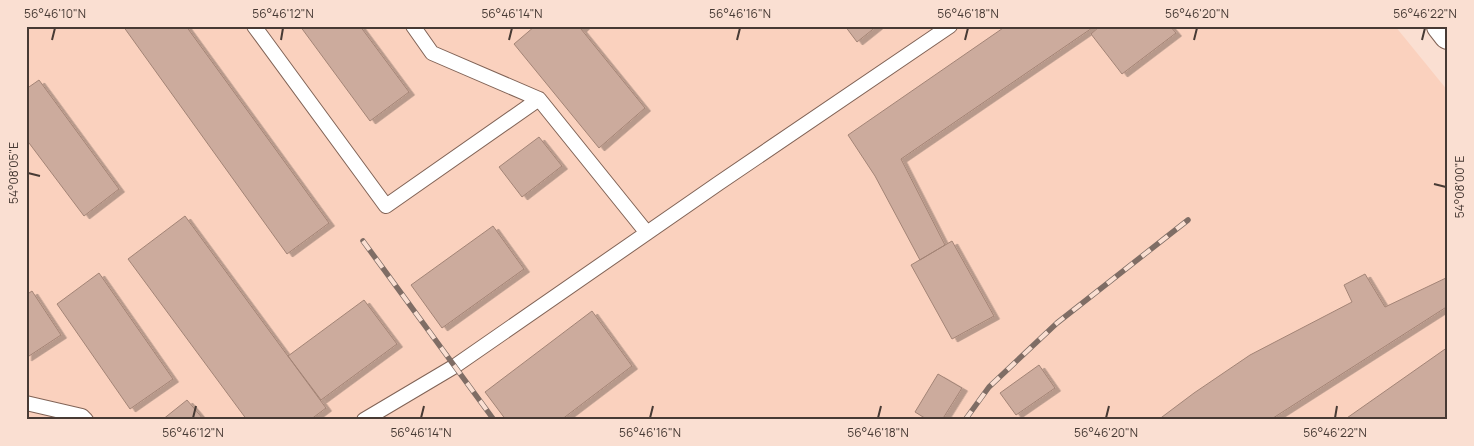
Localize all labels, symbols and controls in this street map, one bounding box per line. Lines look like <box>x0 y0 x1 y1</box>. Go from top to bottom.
text: 56°46'10"N <box>24 5 86 22</box>
text: 56°46'12"N <box>252 5 314 22</box>
text: 56°46'14"N <box>481 5 543 22</box>
text: 56°46'16"N <box>709 5 771 22</box>
text: 56°46'18"N <box>937 5 999 22</box>
text: 56°46'20"N <box>1165 5 1229 22</box>
text: 56°46'22"N <box>1393 5 1457 22</box>
text: 54°08'05"E <box>5 142 22 204</box>
text: 54°08'00"E <box>1451 156 1468 218</box>
text: 56°46'12"N <box>162 424 224 441</box>
text: 56°46'14"N <box>390 424 452 441</box>
text: 56°46'16"N <box>619 424 681 441</box>
text: 56°46'18"N <box>847 424 909 441</box>
text: 56°46'20"N <box>1074 424 1138 441</box>
text: 56°46'22"N <box>1303 424 1367 441</box>

